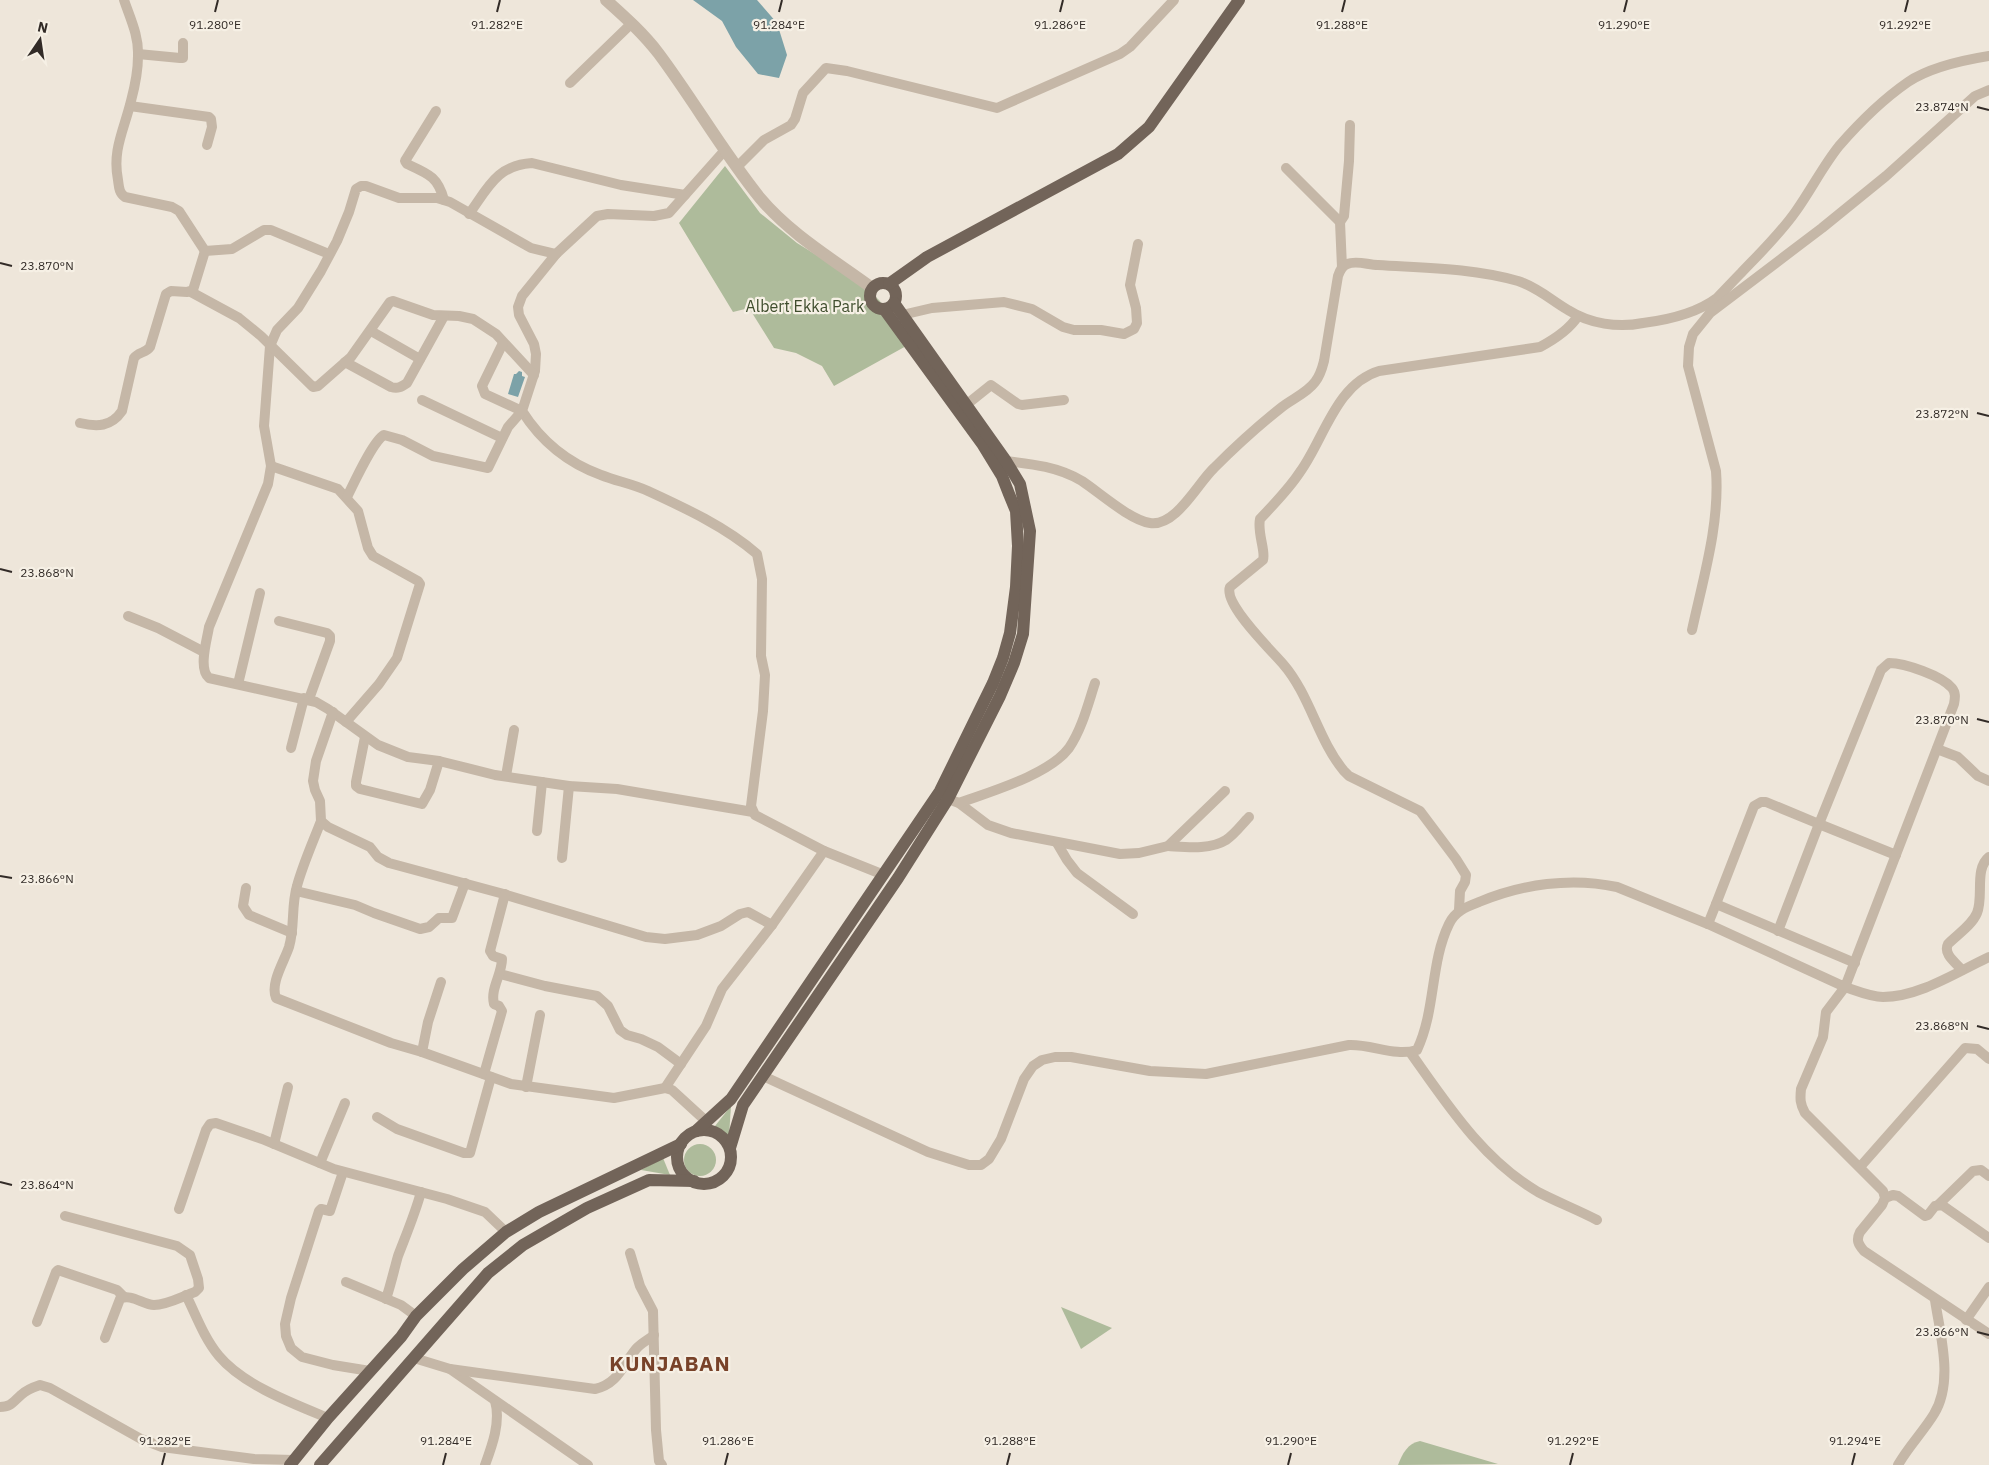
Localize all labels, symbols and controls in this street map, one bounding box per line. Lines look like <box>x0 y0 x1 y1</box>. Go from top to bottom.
north arrow <box>15 15 65 65</box>
text: N <box>36 17 50 37</box>
text: 91.280°E <box>189 17 241 32</box>
text: 91.282°E <box>471 17 523 32</box>
text: 91.284°E <box>753 17 805 32</box>
text: 91.286°E <box>1034 17 1086 32</box>
text: 91.288°E <box>1316 17 1368 32</box>
text: 91.290°E <box>1598 17 1650 32</box>
text: 91.292°E <box>1879 17 1931 32</box>
text: 23.874°N <box>1915 99 1969 114</box>
text: 23.870°N <box>20 258 74 273</box>
park label: Albert Ekka Park <box>746 296 865 316</box>
text: 23.872°N <box>1915 406 1969 421</box>
text: 23.868°N <box>20 565 74 580</box>
text: 23.870°N <box>1915 712 1969 727</box>
text: 23.866°N <box>20 871 74 886</box>
text: 23.868°N <box>1915 1018 1969 1033</box>
text: 23.864°N <box>20 1177 74 1192</box>
text: 23.866°N <box>1915 1324 1969 1339</box>
district label: KUNJABAN <box>609 1349 731 1377</box>
text: 91.282°E <box>139 1433 191 1448</box>
text: 91.284°E <box>420 1433 472 1448</box>
text: 91.286°E <box>702 1433 754 1448</box>
text: 91.288°E <box>984 1433 1036 1448</box>
text: 91.290°E <box>1265 1433 1317 1448</box>
text: 91.292°E <box>1547 1433 1599 1448</box>
text: 91.294°E <box>1829 1433 1881 1448</box>

